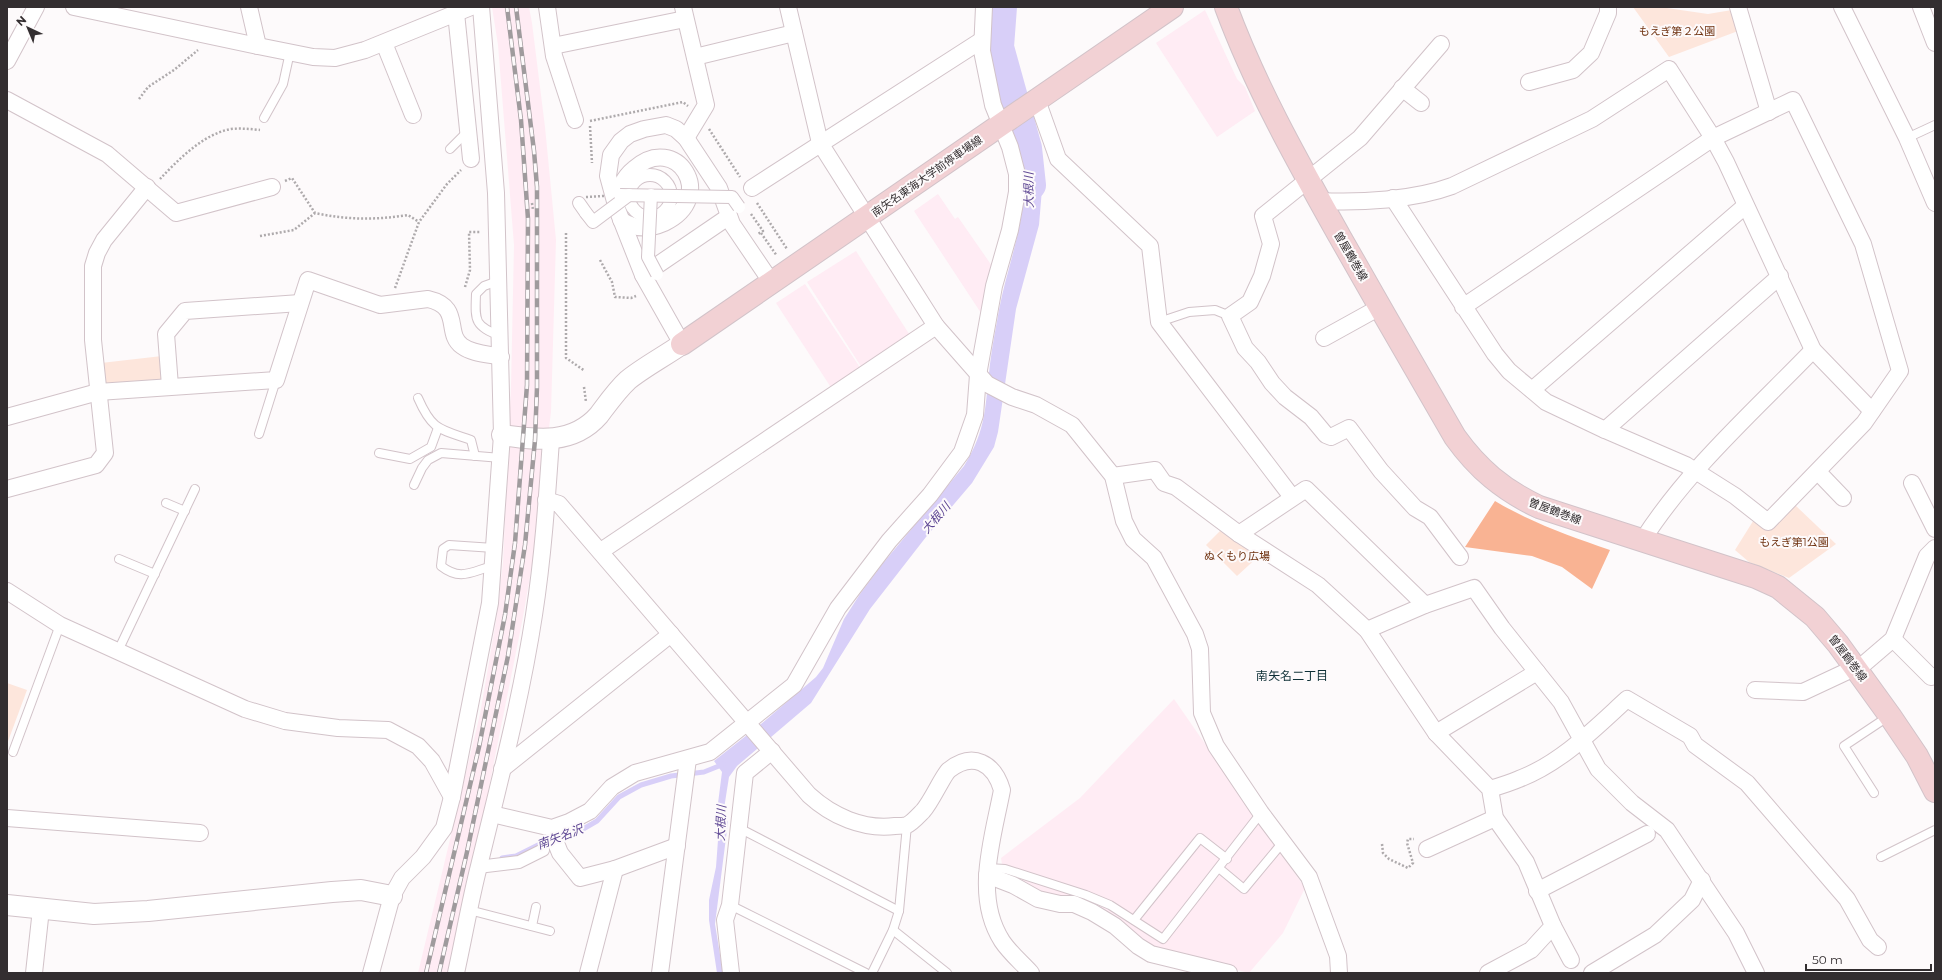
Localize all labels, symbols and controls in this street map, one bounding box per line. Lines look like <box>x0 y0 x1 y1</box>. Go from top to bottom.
north arrow <box>8 8 48 48</box>
text: N <box>13 13 29 29</box>
park label: もえぎ第２公園 <box>1639 24 1715 38</box>
street label: 南矢名東海大学前停車場線 <box>869 132 985 220</box>
water label: 大根川 <box>1021 170 1036 208</box>
street label: 曽屋鶴巻線 <box>1331 229 1371 283</box>
street label: 曽屋鶴巻線 <box>1527 495 1583 527</box>
water label: 大根川 <box>918 498 954 536</box>
park label: もえぎ第1公園 <box>1759 535 1829 549</box>
park label: ぬくもり広場 <box>1204 549 1270 563</box>
street label: 曽屋鶴巻線 <box>1826 632 1870 684</box>
district label: 南矢名二丁目 <box>1256 668 1328 683</box>
water label: 大根川 <box>712 803 729 841</box>
water label: 南矢名沢 <box>535 820 587 852</box>
scale bar <box>1806 946 1931 972</box>
text: 50 m <box>1812 952 1843 967</box>

